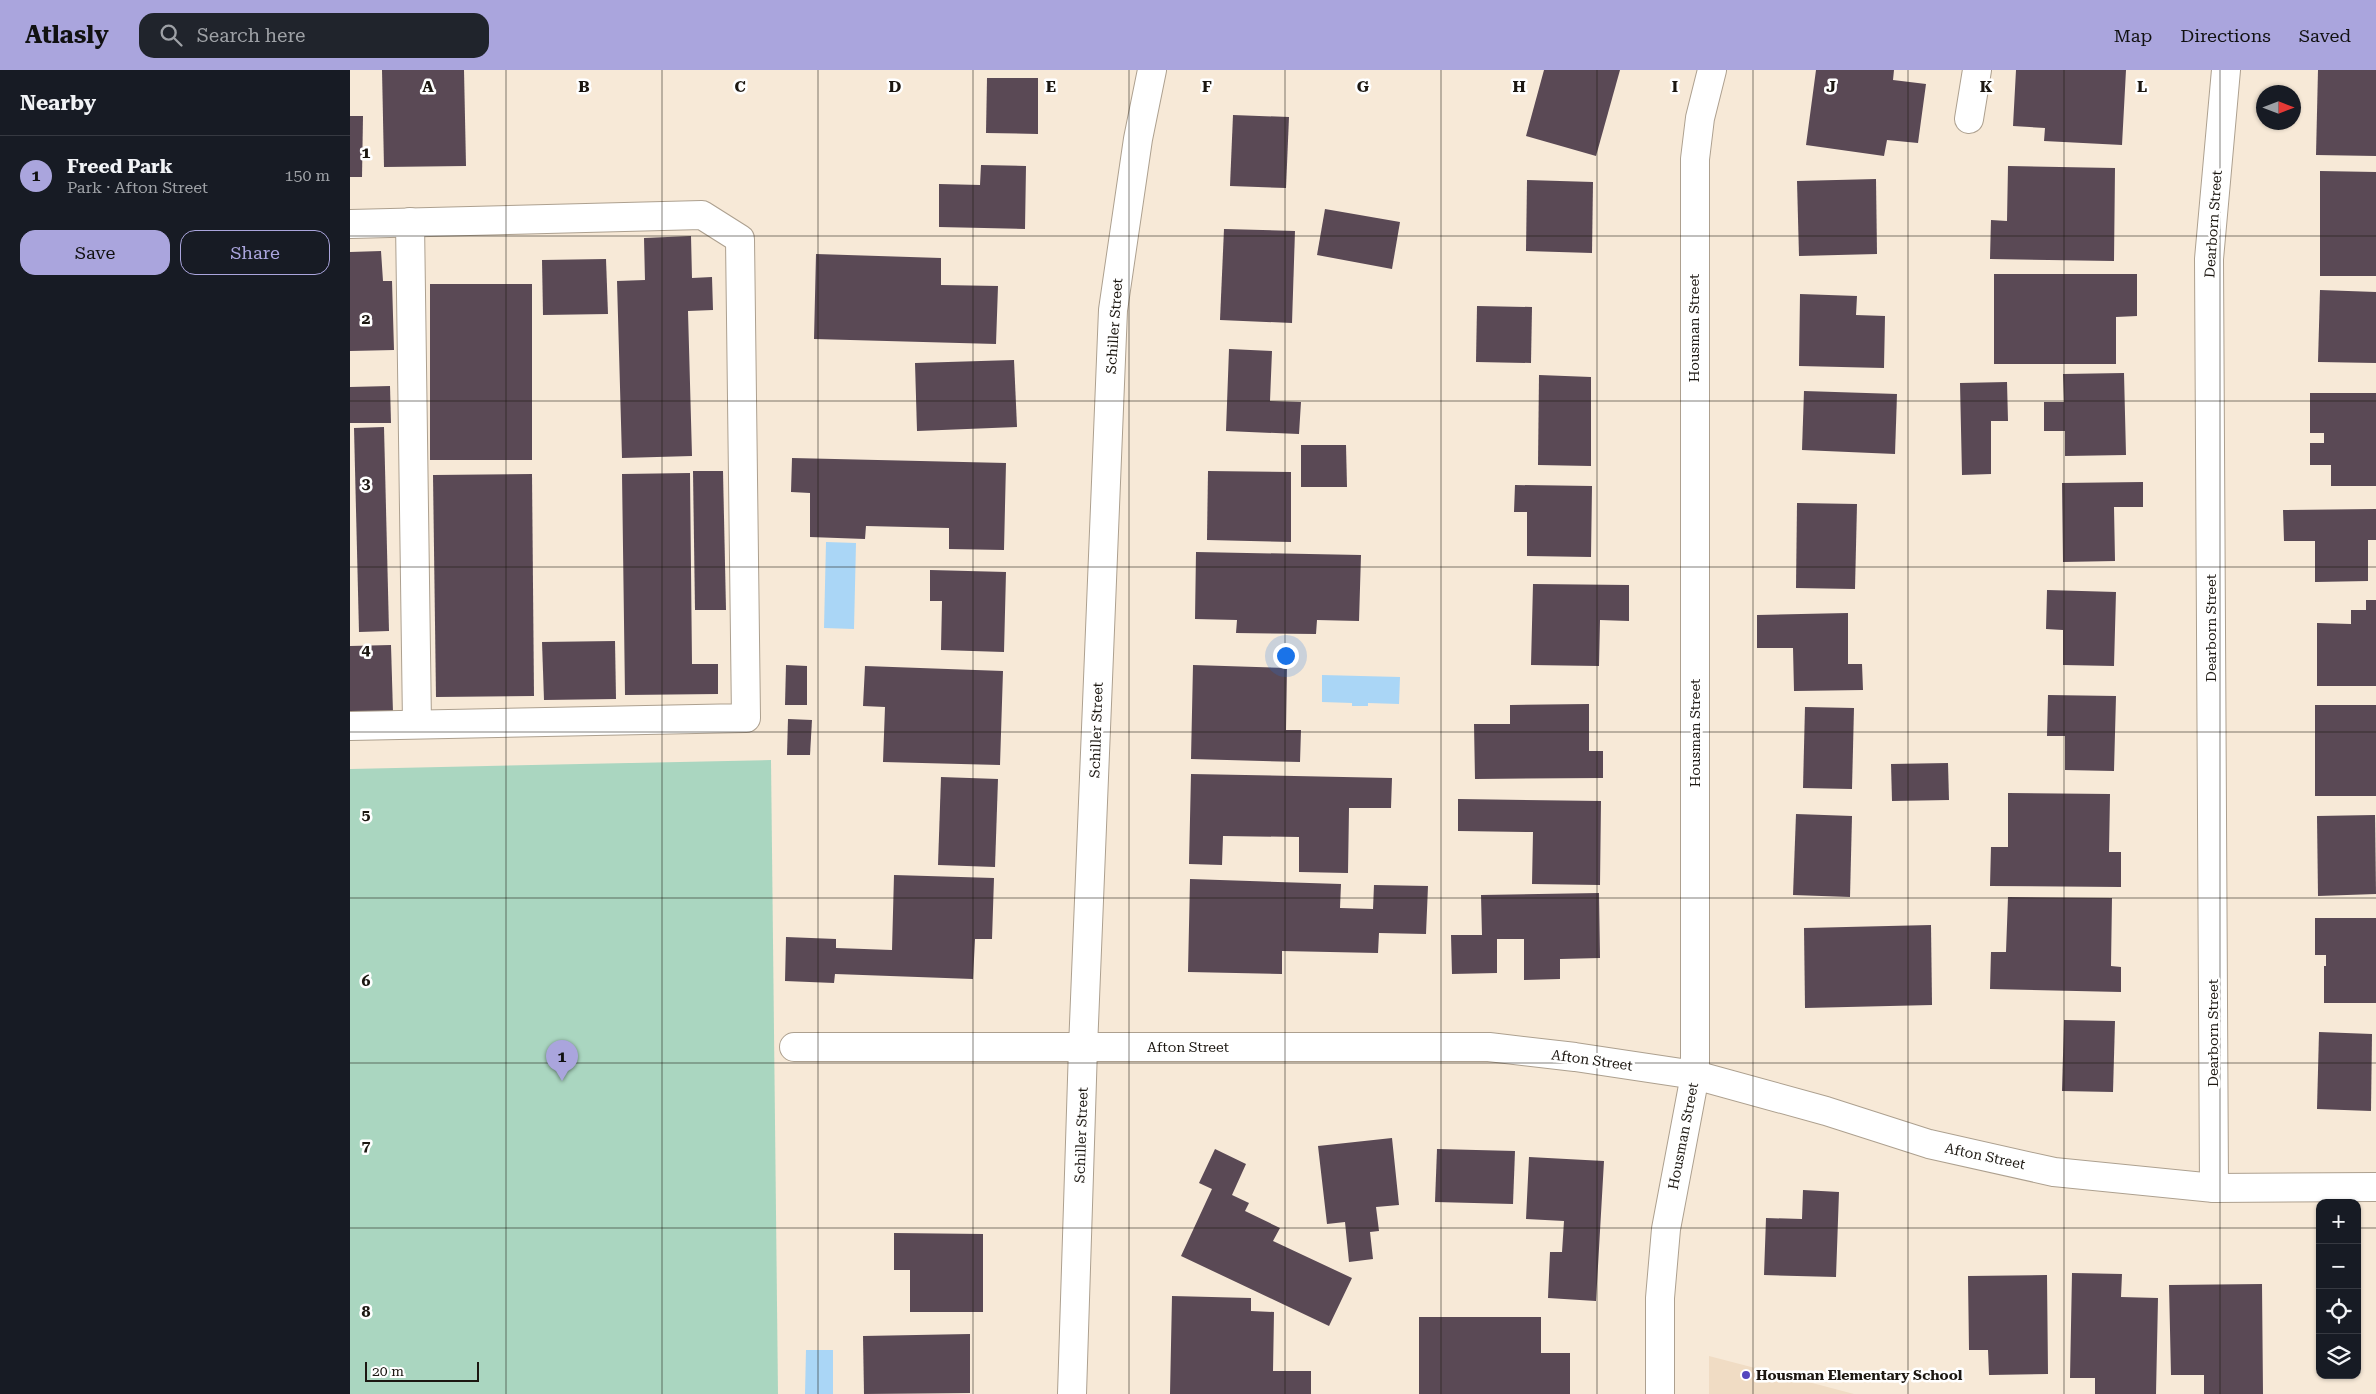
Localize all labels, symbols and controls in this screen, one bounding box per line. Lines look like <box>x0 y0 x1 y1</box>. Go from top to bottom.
search box <box>139 13 489 58</box>
text: Atlasly <box>25 21 109 49</box>
icon: search <box>157 21 185 49</box>
text: Search here <box>197 24 306 47</box>
text: Map <box>2114 25 2152 46</box>
text: Directions <box>2180 25 2271 46</box>
text: Saved <box>2299 25 2351 46</box>
text: A <box>422 77 434 96</box>
text: B <box>578 77 590 96</box>
text: C <box>734 77 746 96</box>
text: D <box>889 77 902 96</box>
text: E <box>1046 77 1056 96</box>
text: F <box>1202 77 1212 96</box>
text: G <box>1357 77 1370 96</box>
text: H <box>1512 77 1526 96</box>
text: I <box>1672 77 1678 96</box>
text: J <box>1826 77 1836 96</box>
text: K <box>1980 77 1993 96</box>
text: L <box>2137 77 2147 96</box>
north arrow <box>2256 85 2301 130</box>
text: Nearby <box>20 91 96 115</box>
text: 1 <box>362 143 371 162</box>
text: Freed Park <box>67 155 173 178</box>
text: 1 <box>32 166 40 185</box>
text: 150 m <box>284 166 330 185</box>
street label: Dearborn Street <box>2201 170 2225 278</box>
text: Park · Afton Street <box>67 178 208 197</box>
button: Save <box>20 230 170 275</box>
button: Share <box>180 230 330 275</box>
street label: Housman Street <box>1686 274 1702 382</box>
street label: Schiller Street <box>1103 278 1125 374</box>
text: 2 <box>362 309 371 328</box>
text: 3 <box>362 474 371 493</box>
street label: Dearborn Street <box>2203 574 2219 682</box>
text: 4 <box>362 640 371 659</box>
your location <box>1273 643 1299 669</box>
street label: Housman Street <box>1687 679 1703 787</box>
street label: Schiller Street <box>1086 682 1106 778</box>
text: 5 <box>362 805 371 824</box>
text: 6 <box>362 971 371 990</box>
street label: Dearborn Street <box>2205 979 2221 1087</box>
street label: Afton Street <box>1147 1039 1229 1055</box>
pin: 1 <box>546 1040 578 1081</box>
street label: Afton Street <box>1550 1046 1634 1074</box>
street label: Housman Street <box>1665 1081 1701 1191</box>
street label: Schiller Street <box>1071 1087 1091 1183</box>
text: 7 <box>362 1136 371 1155</box>
street label: Afton Street <box>1943 1140 2027 1172</box>
map controls <box>2316 1199 2361 1379</box>
button: + <box>2316 1199 2361 1244</box>
button: − <box>2316 1244 2361 1289</box>
button: locate <box>2316 1289 2361 1334</box>
text: 8 <box>362 1302 371 1321</box>
button: layers <box>2316 1334 2361 1379</box>
scale bar <box>365 1359 479 1382</box>
text: 20 m <box>372 1363 404 1379</box>
place label: Housman Elementary School <box>1756 1367 1963 1383</box>
marker: Housman Elementary School <box>1740 1369 1752 1381</box>

